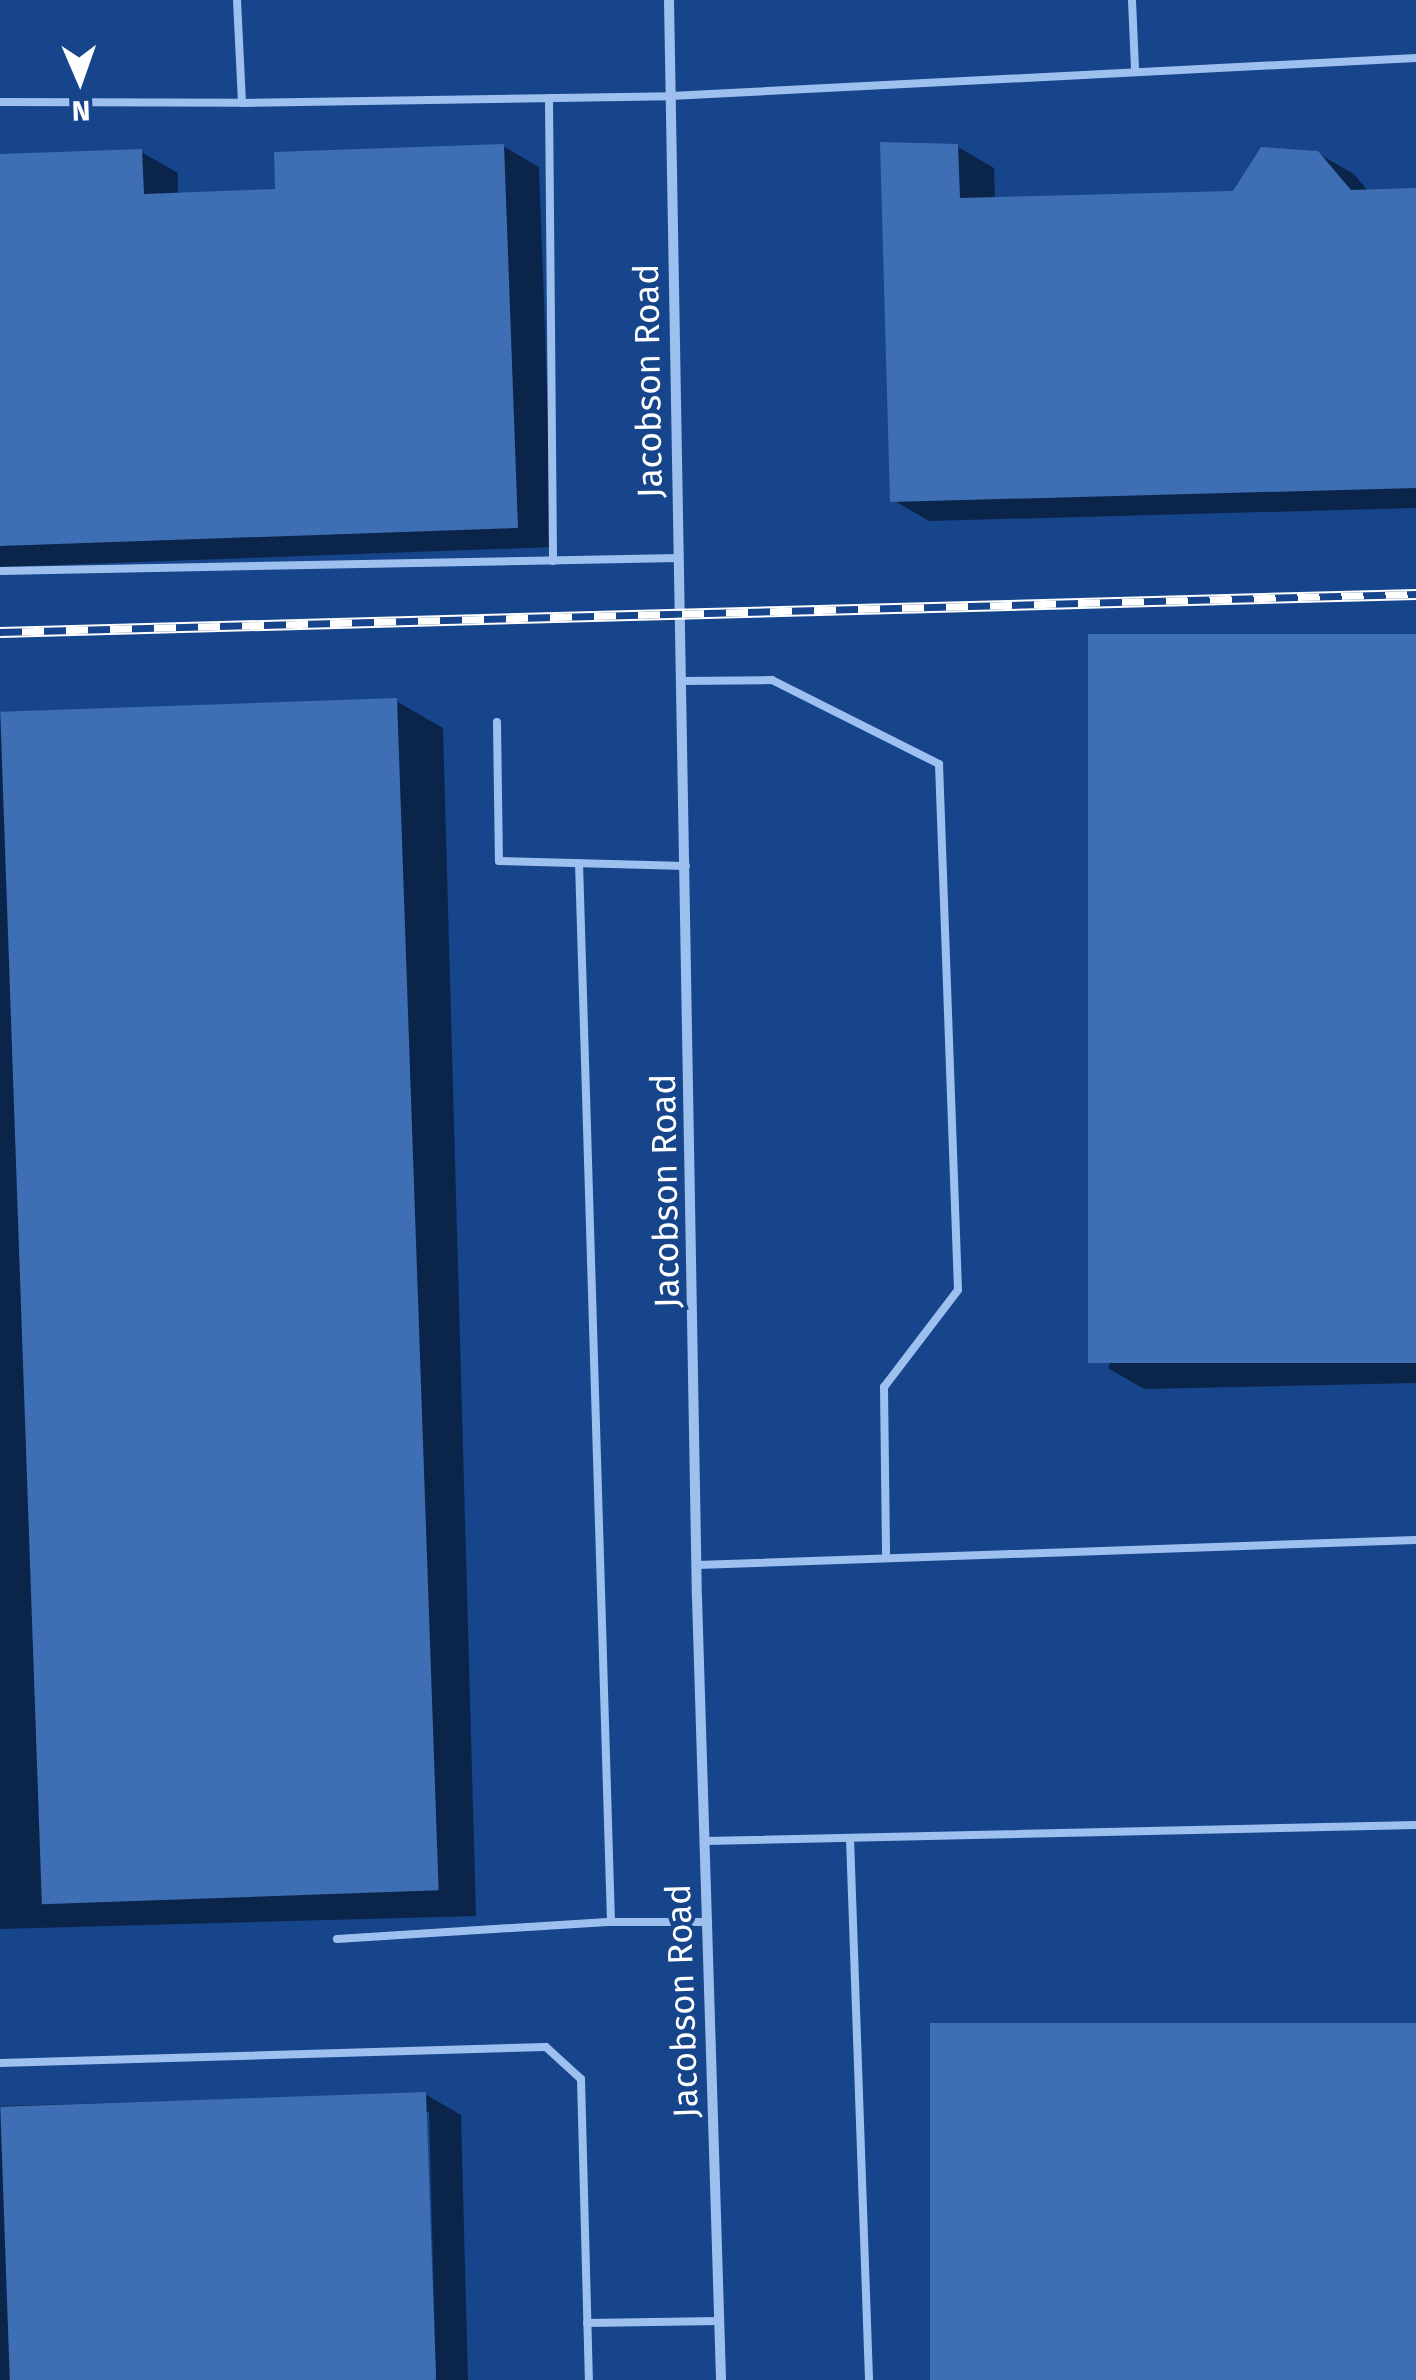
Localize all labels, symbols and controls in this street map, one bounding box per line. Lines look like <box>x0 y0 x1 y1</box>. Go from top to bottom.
north arrow <box>30 30 130 130</box>
text: N <box>71 94 91 127</box>
street label: Jacobson Road <box>625 264 671 498</box>
street label: Jacobson Road <box>642 1074 688 1308</box>
street label: Jacobson Road <box>657 1883 707 2119</box>

